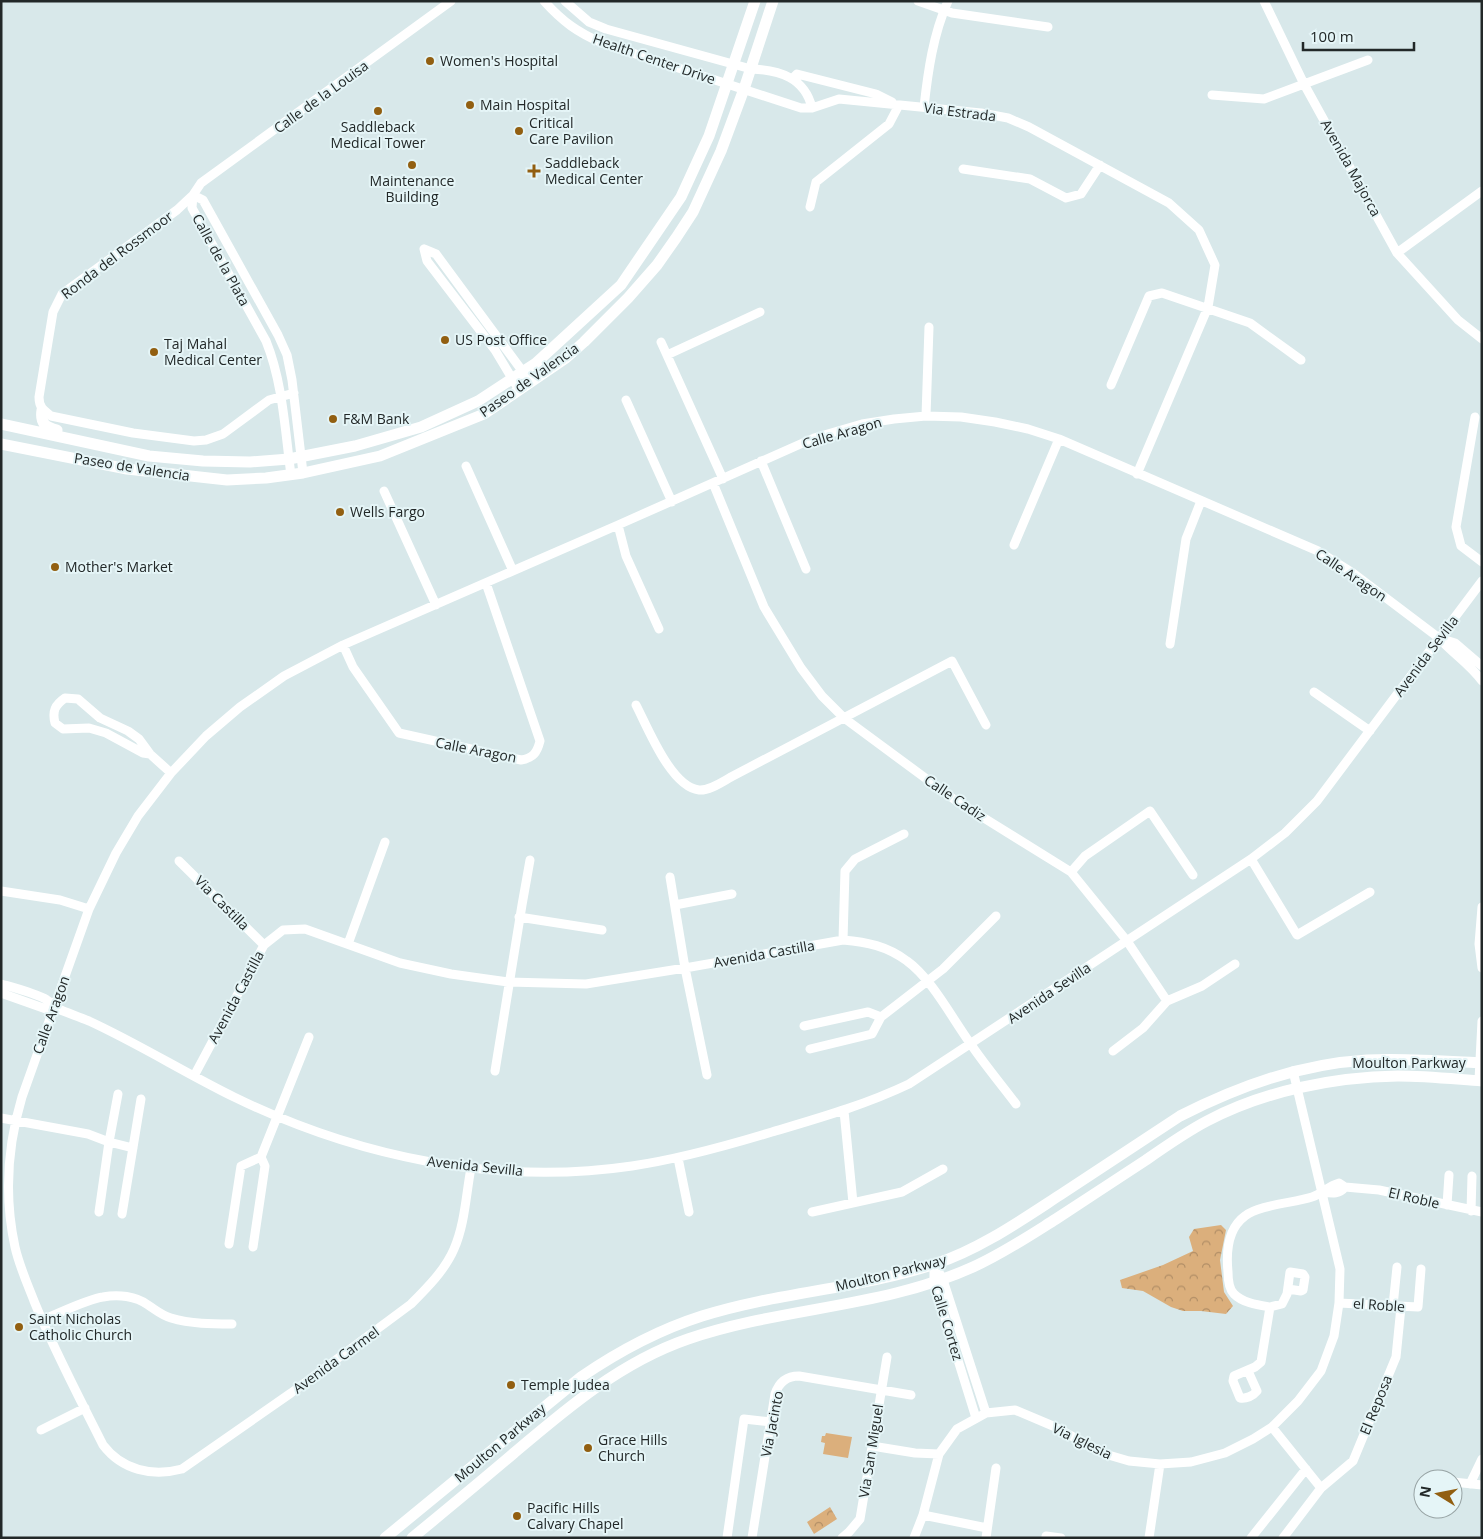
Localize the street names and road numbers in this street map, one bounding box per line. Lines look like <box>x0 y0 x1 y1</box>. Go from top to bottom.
street label: Health Center Drive <box>590 29 718 88</box>
street label: Calle de la Louisa <box>270 56 372 137</box>
street label: Via Estrada <box>923 98 997 125</box>
street label: Avenida Majorca <box>1317 116 1386 220</box>
street label: Ronda del Rossmoor <box>57 206 177 303</box>
street label: Calle de la Plata <box>188 210 255 309</box>
street label: Paseo de Valencia <box>475 338 582 421</box>
street label: Calle Aragon <box>800 412 884 453</box>
street label: Paseo de Valencia <box>73 448 191 485</box>
street label: Calle Aragon <box>1312 544 1391 605</box>
street label: Avenida Sevilla <box>1389 611 1462 700</box>
street label: Calle Aragon <box>434 732 518 767</box>
street label: Calle Cadiz <box>921 770 990 825</box>
street label: Via Castilla <box>191 871 254 934</box>
street label: Avenida Castilla <box>712 935 816 972</box>
street label: Avenida Castilla <box>203 947 268 1046</box>
street label: Avenida Sevilla <box>1003 958 1094 1028</box>
street label: Calle Aragon <box>28 973 74 1057</box>
street label: Moulton Parkway <box>1352 1053 1467 1072</box>
street label: Avenida Sevilla <box>426 1151 524 1180</box>
street label: El Roble <box>1387 1182 1442 1213</box>
street label: Moulton Parkway <box>833 1249 949 1295</box>
street label: Calle Cortez <box>927 1283 968 1363</box>
street label: el Roble <box>1352 1293 1406 1316</box>
street label: Avenida Carmel <box>289 1322 383 1397</box>
street label: El Reposa <box>1355 1372 1396 1438</box>
street label: Via Jacinto <box>756 1389 787 1459</box>
street label: Moulton Parkway <box>450 1398 550 1486</box>
street label: Via San Miguel <box>854 1403 887 1499</box>
street label: Via Iglesia <box>1049 1418 1115 1463</box>

